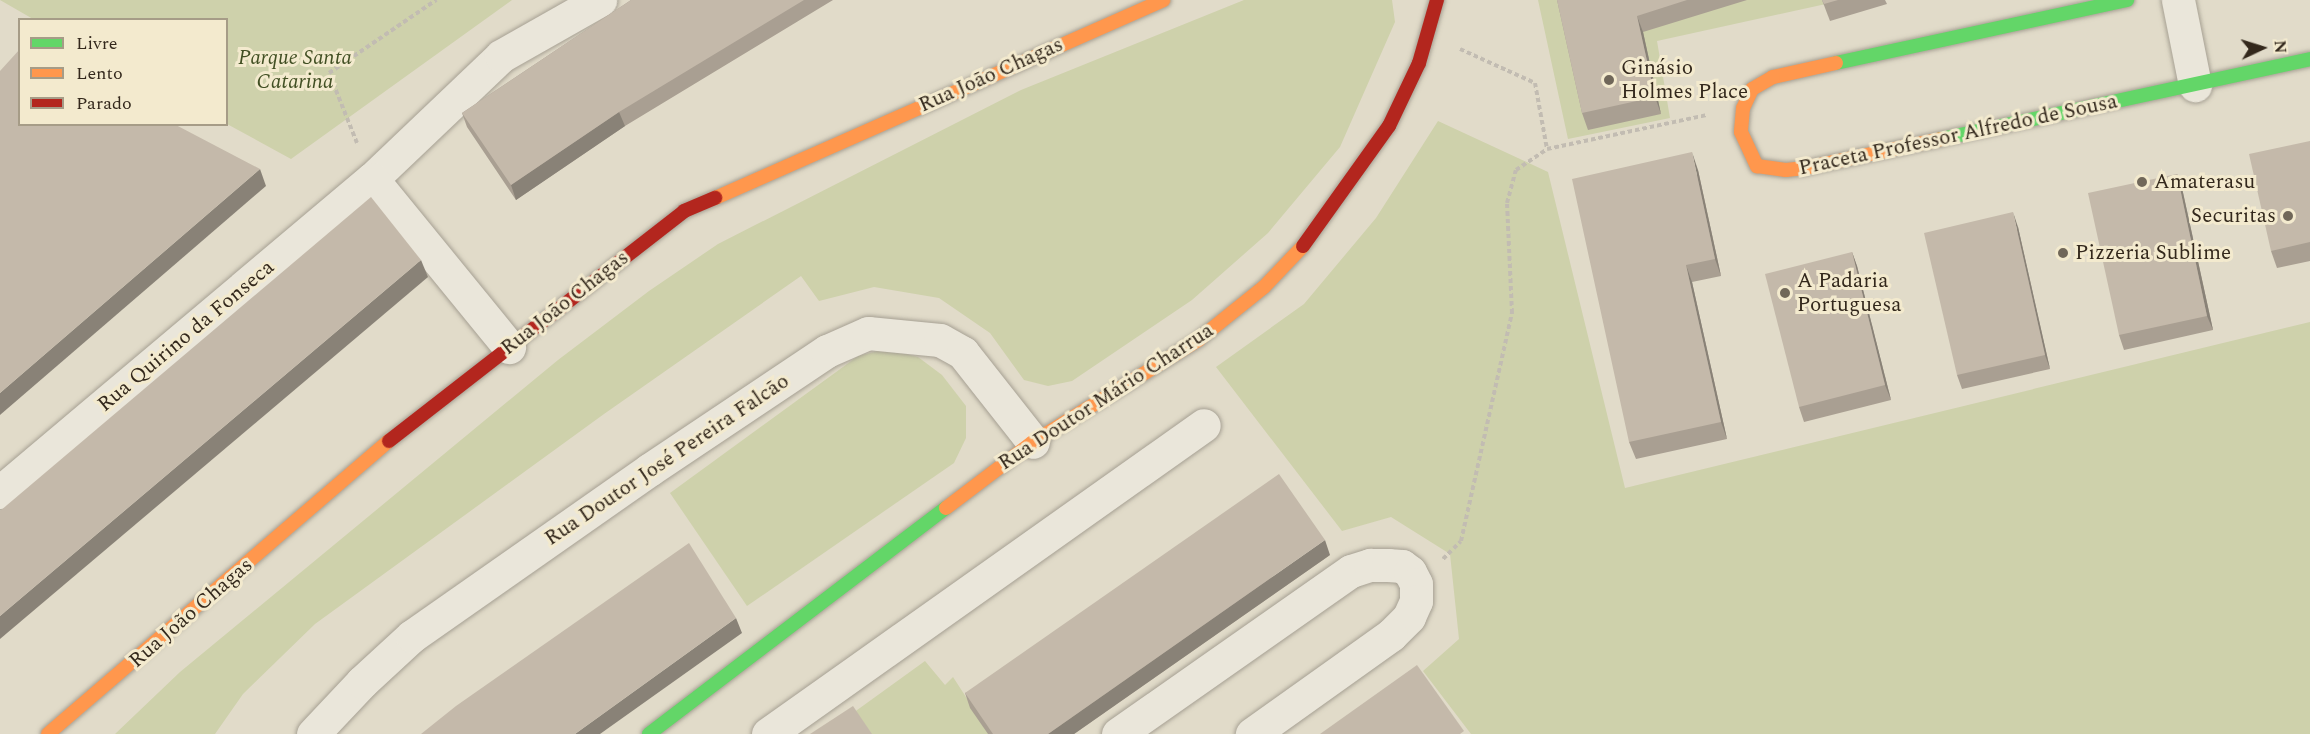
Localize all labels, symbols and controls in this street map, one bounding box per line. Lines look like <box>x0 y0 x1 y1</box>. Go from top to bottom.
legend <box>18 18 228 126</box>
north arrow <box>2232 18 2292 78</box>
text: Livre <box>76 30 118 57</box>
street label: Rua João Chagas <box>915 32 1067 118</box>
text: N <box>2268 39 2292 54</box>
park label: Parque Santa Catarina <box>238 45 352 95</box>
place label: Ginásio Holmes Place <box>1621 55 1748 105</box>
text: Lento <box>76 60 123 87</box>
marker: Ginásio Holmes Place <box>1602 73 1616 87</box>
street label: Praceta Professor Alfredo de Sousa <box>1796 89 2120 181</box>
text: Parado <box>76 90 132 117</box>
place label: Amaterasu <box>2154 169 2255 195</box>
marker: Amaterasu <box>2135 175 2149 189</box>
place label: Securitas <box>2191 203 2276 229</box>
marker: Securitas <box>2281 209 2295 223</box>
place label: Pizzeria Sublime <box>2075 240 2231 266</box>
street label: Rua João Chagas <box>496 245 634 361</box>
marker: Pizzeria Sublime <box>2056 246 2070 260</box>
street label: Rua Quirino da Fonseca <box>93 255 279 417</box>
place label: A Padaria Portuguesa <box>1797 268 1902 318</box>
marker: A Padaria Portuguesa <box>1778 286 1792 300</box>
street label: Rua Doutor Mário Charrua <box>994 318 1218 476</box>
street label: Rua Doutor José Pereira Falcão <box>540 369 794 551</box>
street label: Rua João Chagas <box>124 553 258 673</box>

